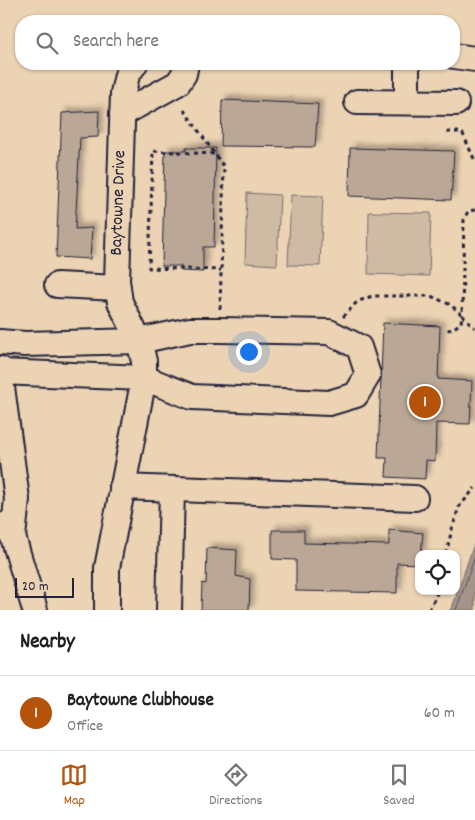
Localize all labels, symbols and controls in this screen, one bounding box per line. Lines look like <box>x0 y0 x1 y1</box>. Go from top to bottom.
search box <box>15 15 460 70</box>
icon: search <box>33 29 61 57</box>
text: Search here <box>73 29 159 56</box>
street label: Baytowne Drive <box>105 150 133 256</box>
your location <box>236 339 262 365</box>
pin: 1 <box>409 383 441 421</box>
map controls <box>415 550 460 595</box>
button: locate <box>415 550 460 595</box>
scale bar <box>15 575 74 598</box>
text: 20 m <box>22 577 49 597</box>
text: Nearby <box>20 628 75 658</box>
text: Baytowne Clubhouse <box>67 688 214 715</box>
text: 1 <box>34 702 38 725</box>
text: 60 m <box>424 702 455 725</box>
text: Office <box>67 715 103 738</box>
tab: Map <box>60 761 88 811</box>
tab: Directions <box>209 761 262 811</box>
tab: Saved <box>383 761 415 811</box>

